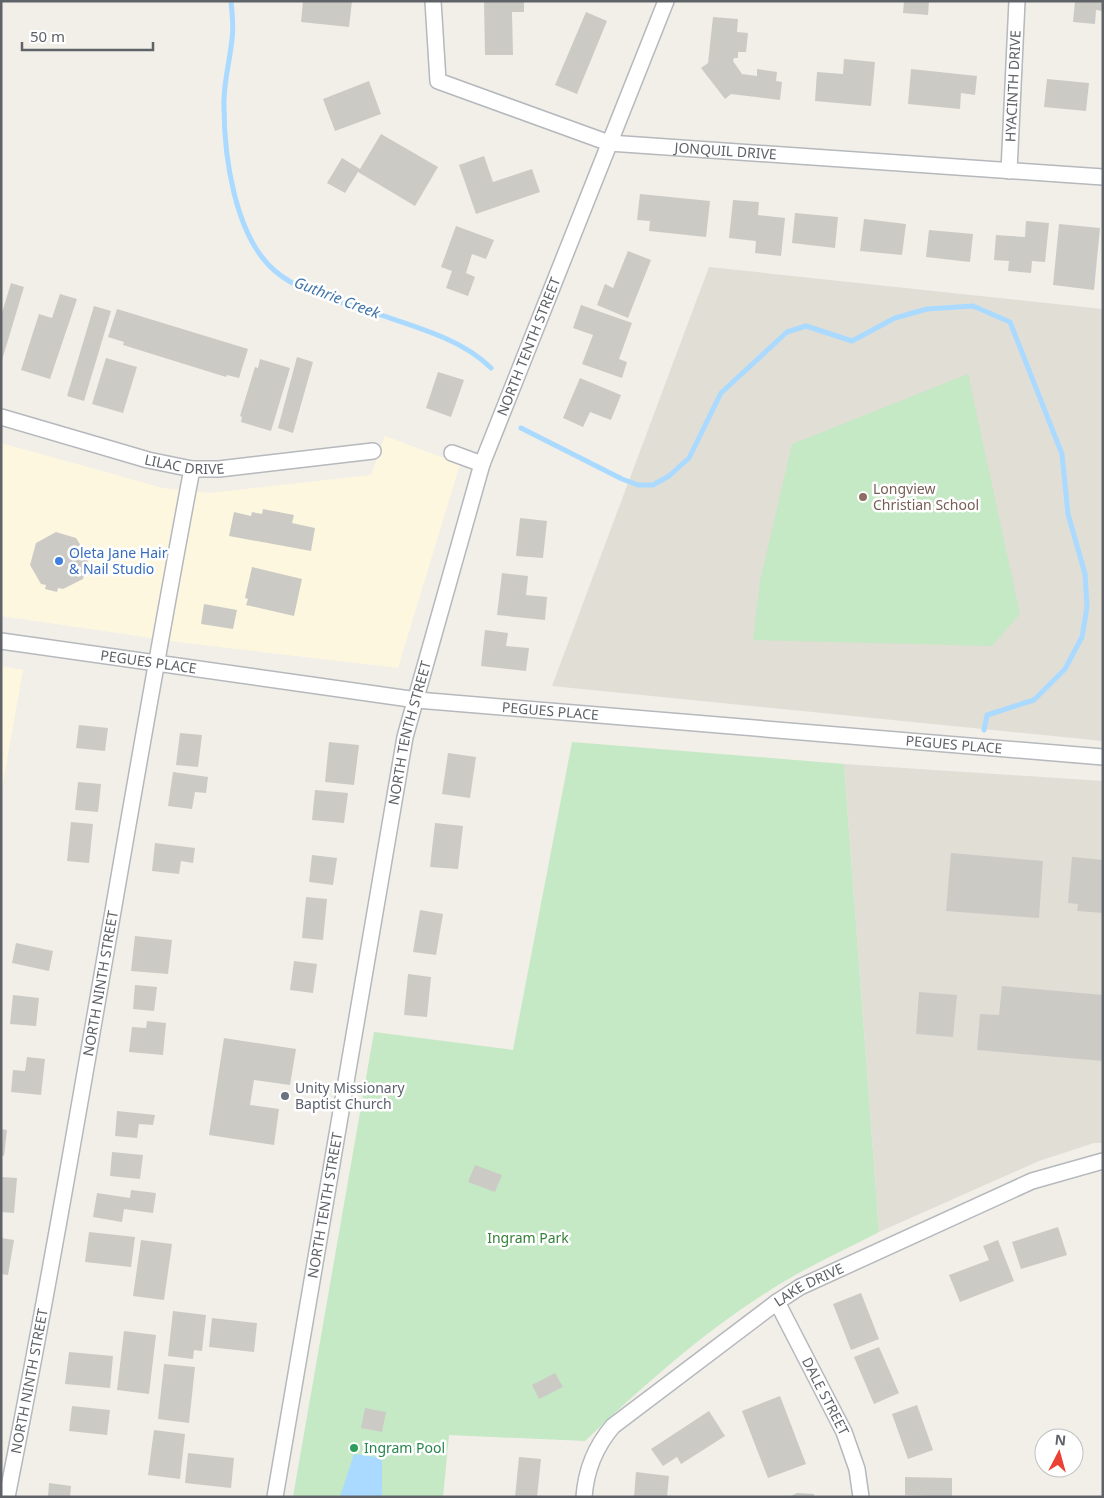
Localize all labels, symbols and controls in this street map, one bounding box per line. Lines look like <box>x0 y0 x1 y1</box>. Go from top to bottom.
scale bar <box>22 20 154 52</box>
text: 50 m <box>30 26 65 46</box>
street label: HYACINTH DRIVE <box>1000 30 1025 143</box>
street label: JONQUIL DRIVE <box>672 137 777 164</box>
water label: Guthrie Creek <box>291 271 384 323</box>
street label: NORTH TENTH STREET <box>492 274 564 419</box>
street label: LILAC DRIVE <box>143 450 225 478</box>
place label: Longview Christian School <box>873 479 979 514</box>
marker: Longview Christian School <box>857 491 869 503</box>
place label: Oleta Jane Hair & Nail Studio <box>69 543 168 578</box>
marker: Oleta Jane Hair & Nail Studio <box>53 555 65 567</box>
street label: PEGUES PLACE <box>99 645 198 678</box>
street label: NORTH TENTH STREET <box>384 658 435 806</box>
street label: PEGUES PLACE <box>501 697 600 724</box>
street label: PEGUES PLACE <box>905 731 1003 758</box>
street label: NORTH NINTH STREET <box>78 909 122 1058</box>
place label: Unity Missionary Baptist Church <box>295 1078 405 1113</box>
marker: Unity Missionary Baptist Church <box>279 1090 291 1102</box>
street label: NORTH TENTH STREET <box>303 1131 346 1280</box>
park label: Ingram Park <box>487 1228 569 1247</box>
street label: LAKE DRIVE <box>770 1258 846 1311</box>
street label: NORTH NINTH STREET <box>6 1307 52 1455</box>
street label: DALE STREET <box>798 1354 854 1438</box>
north arrow <box>1034 1428 1084 1478</box>
text: N <box>1054 1430 1067 1450</box>
place label: Ingram Pool <box>364 1438 445 1457</box>
marker: Ingram Pool <box>348 1442 360 1454</box>

